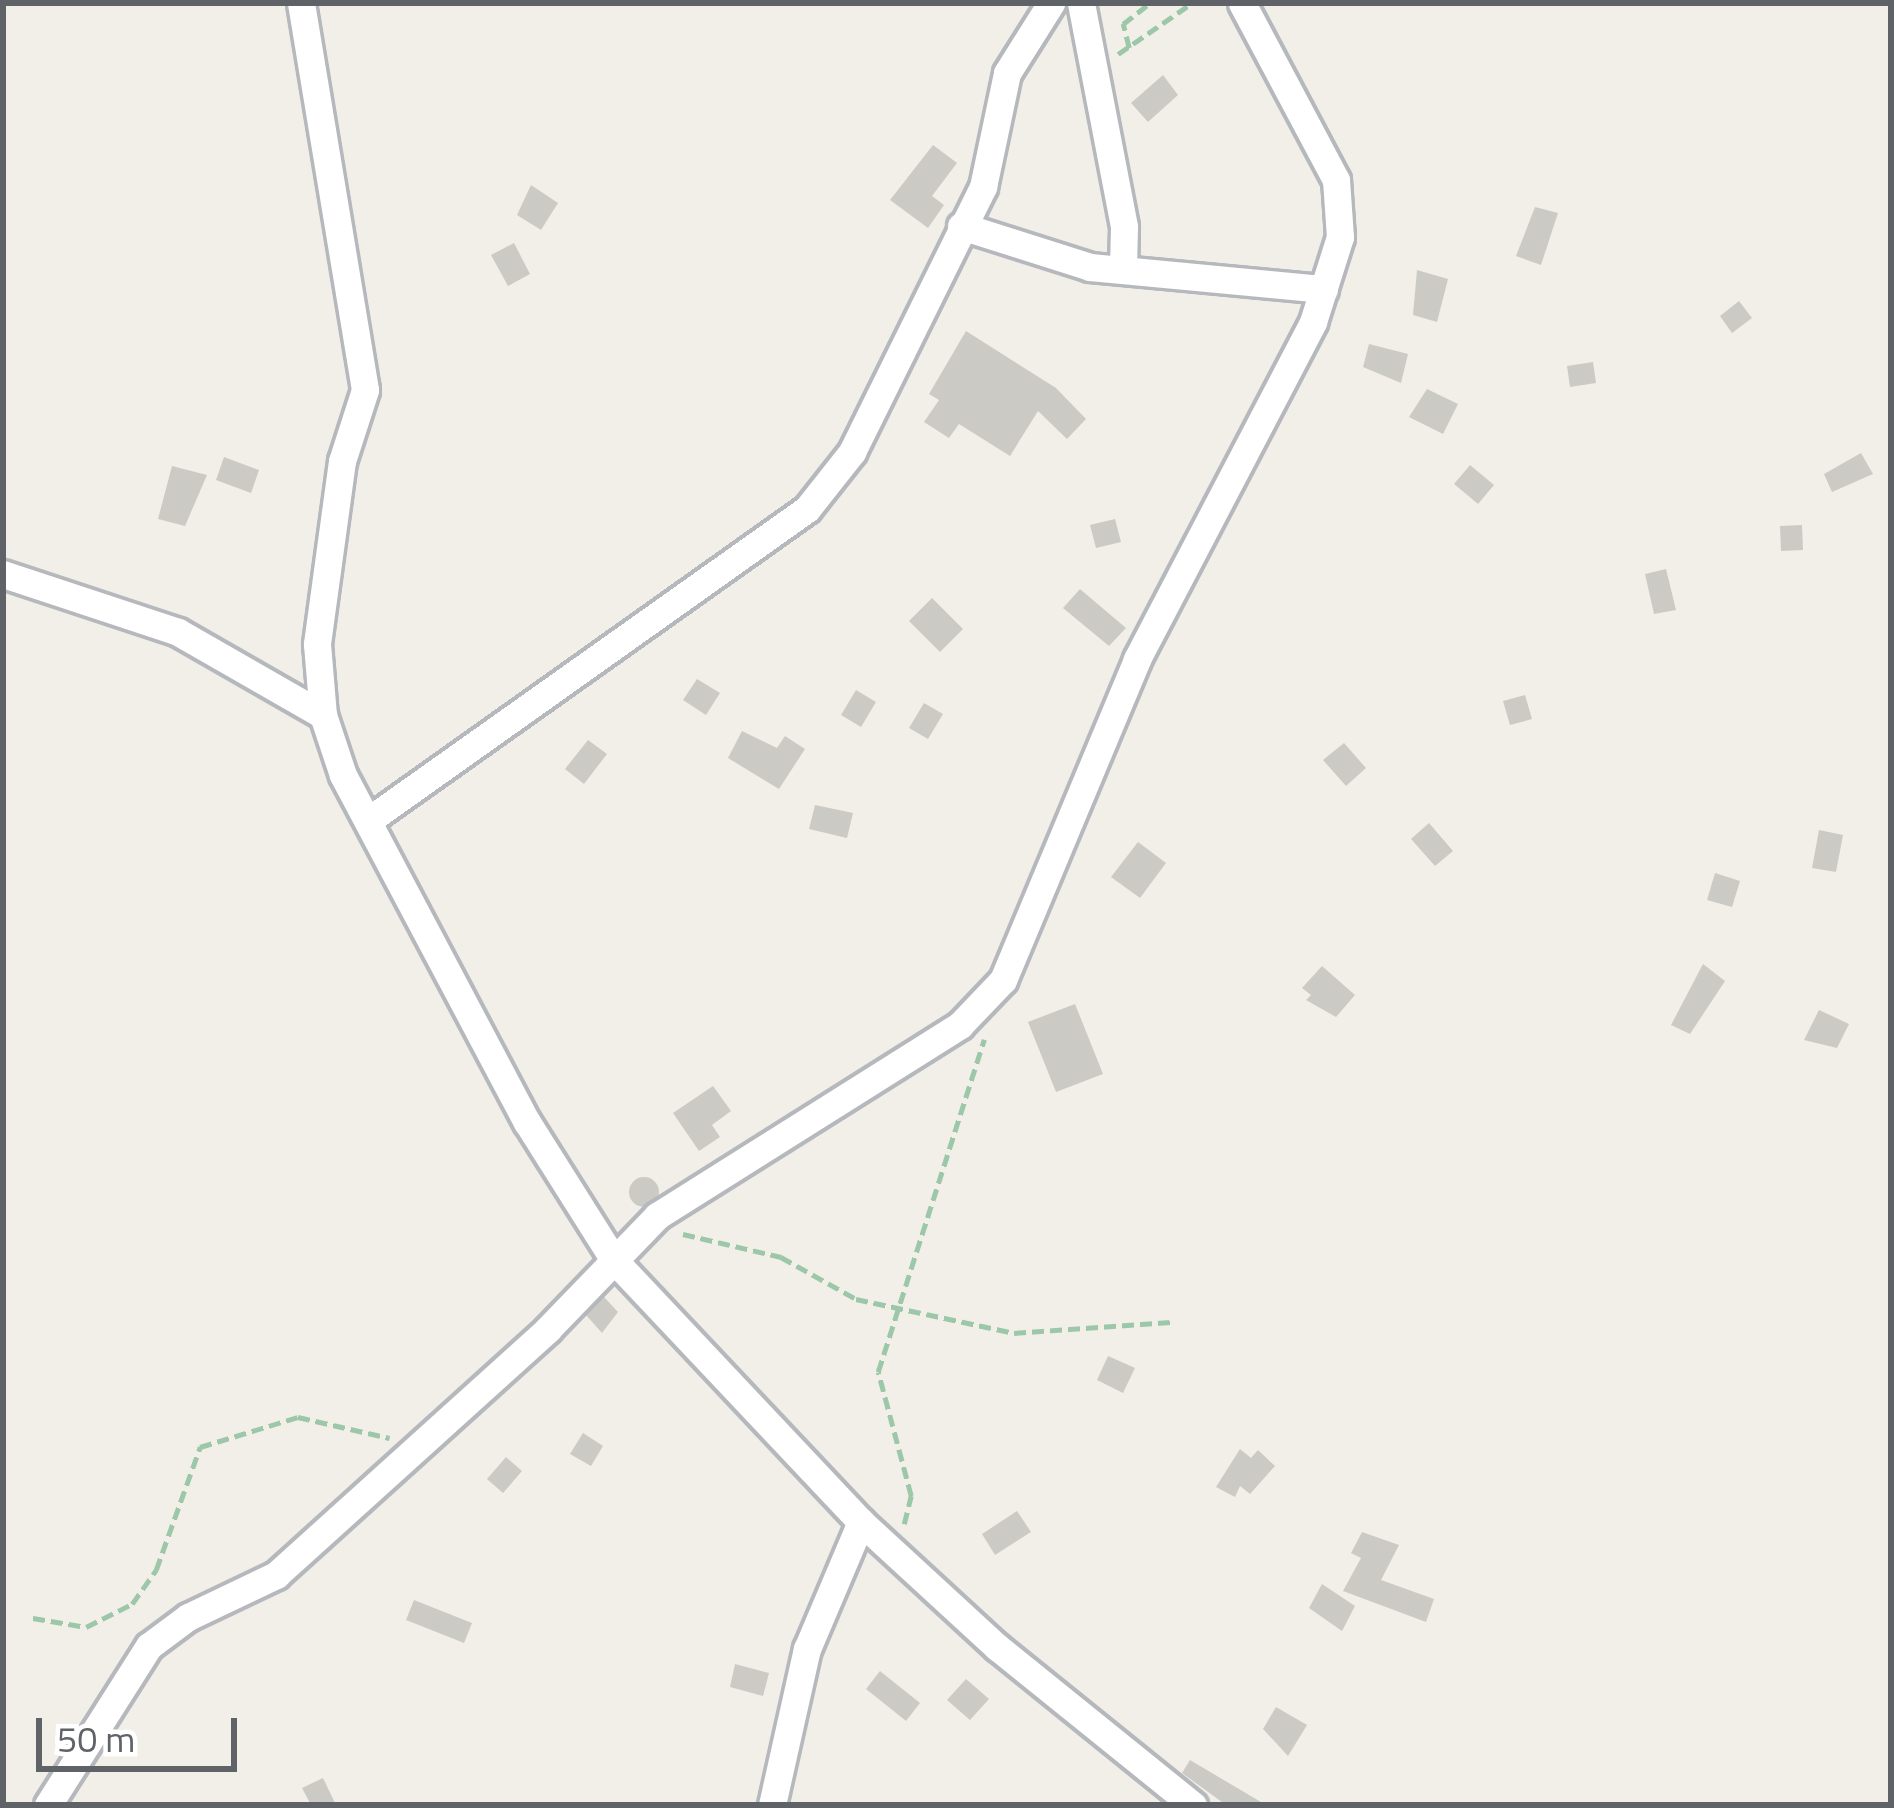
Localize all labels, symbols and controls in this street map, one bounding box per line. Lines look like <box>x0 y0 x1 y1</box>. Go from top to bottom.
scale bar <box>42 1694 243 1768</box>
text: 50 m <box>57 1711 135 1766</box>

